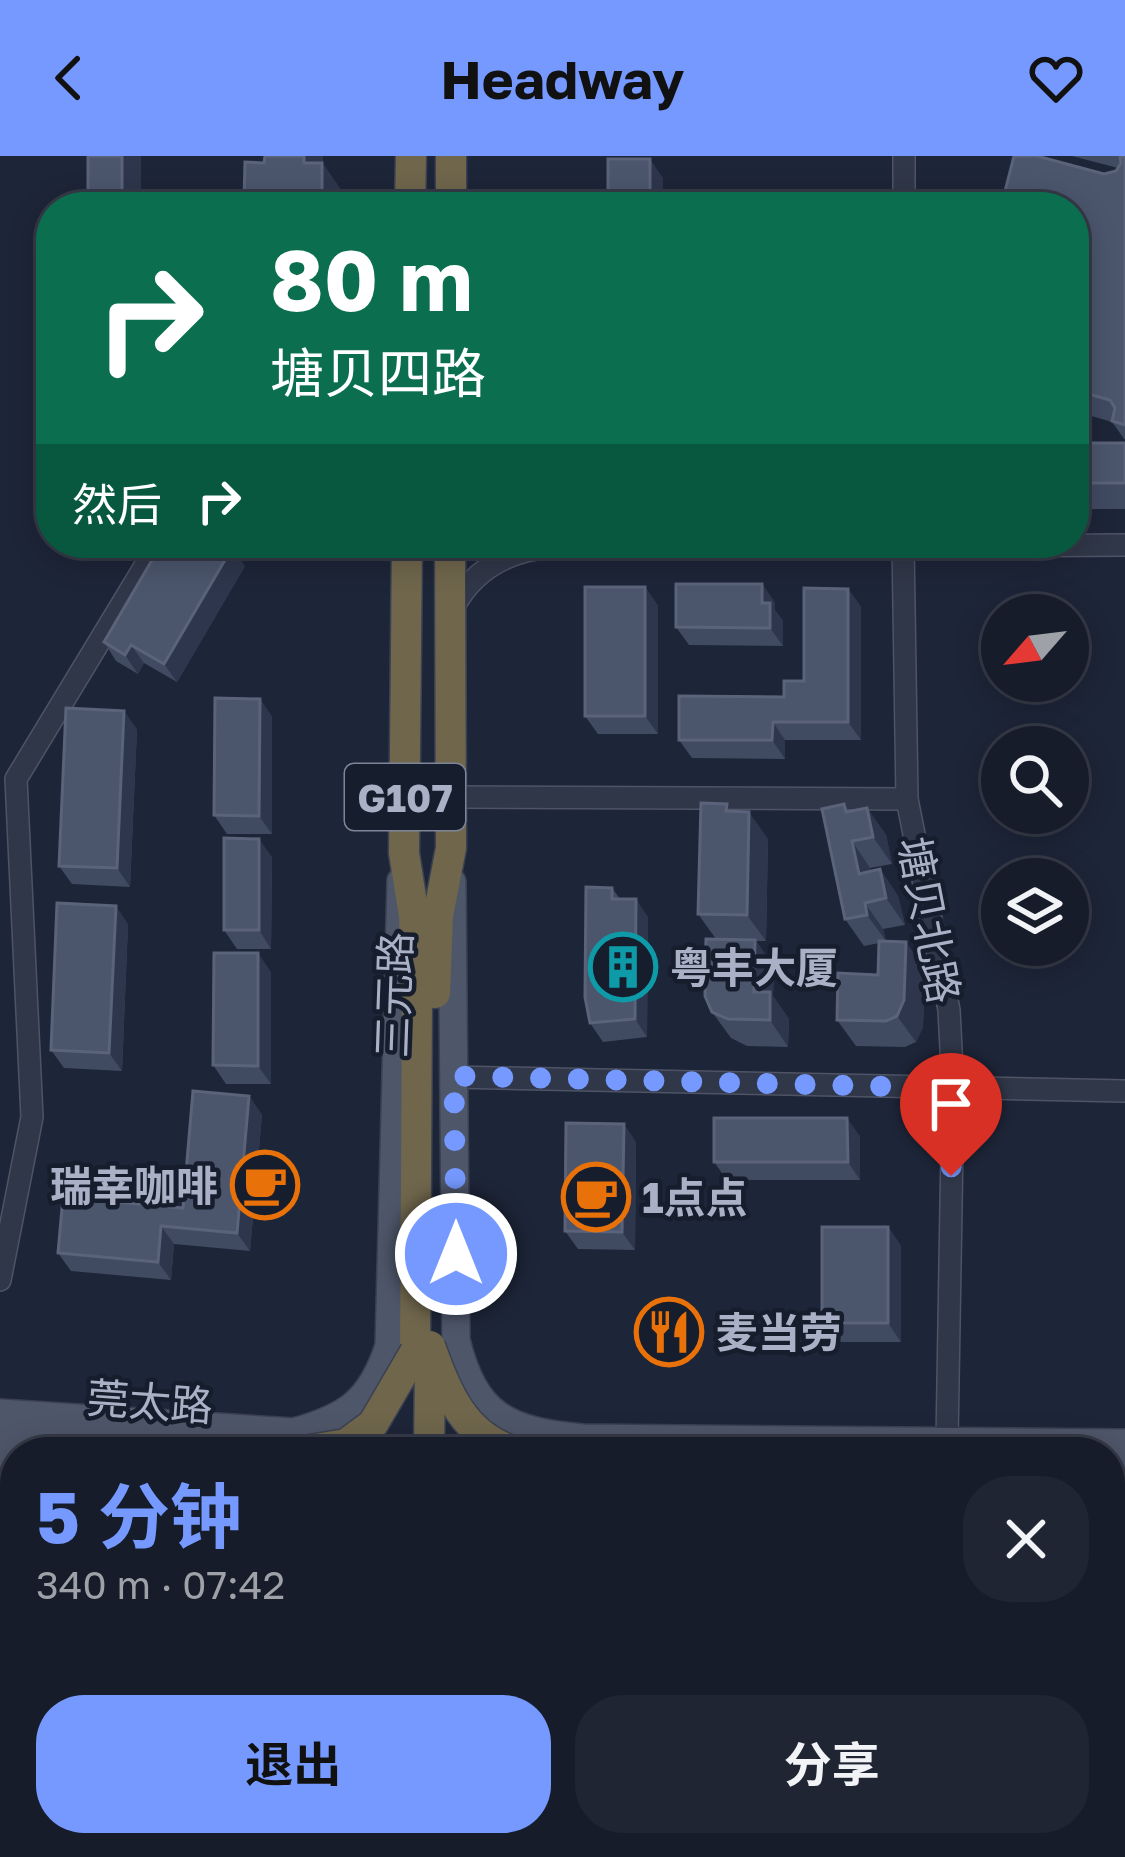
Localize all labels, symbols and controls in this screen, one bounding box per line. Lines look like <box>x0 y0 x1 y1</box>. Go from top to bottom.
icon: back <box>36 45 102 111</box>
icon: heart <box>1023 45 1089 111</box>
text: Headway <box>441 46 684 111</box>
text: 80 m <box>270 229 473 329</box>
icon: right <box>72 240 228 396</box>
text: 塘贝四路 <box>270 340 486 405</box>
icon: right <box>186 468 252 534</box>
text: 然后 <box>72 477 162 531</box>
north arrow <box>981 594 1089 702</box>
map controls <box>981 594 1089 966</box>
button: search <box>981 726 1089 834</box>
road number: G107 <box>345 764 465 830</box>
street label: 塘贝北路 <box>889 833 971 1007</box>
button: layers <box>981 858 1089 966</box>
street label: 三元路 <box>366 931 420 1059</box>
building icon: 粤丰大厦 <box>588 932 658 1002</box>
place label: 粤丰大厦 <box>670 942 838 992</box>
pin <box>900 1053 1002 1176</box>
icon: arrive <box>918 1071 984 1137</box>
cafe icon: 瑞幸咖啡 <box>230 1150 300 1220</box>
place label: 瑞幸咖啡 <box>50 1160 218 1210</box>
cafe icon: 1点点 <box>561 1162 631 1232</box>
place label: 1点点 <box>642 1172 748 1222</box>
position arrow <box>393 1191 519 1317</box>
restaurant icon: 麦当劳 <box>634 1297 704 1367</box>
place label: 麦当劳 <box>716 1307 842 1357</box>
street label: 莞太路 <box>85 1372 215 1430</box>
text: 5 分钟 <box>36 1472 242 1559</box>
button: close <box>963 1476 1089 1602</box>
text: 340 m · 07:42 <box>36 1561 285 1608</box>
button: 退出 <box>36 1695 551 1833</box>
button: 分享 <box>575 1695 1089 1833</box>

